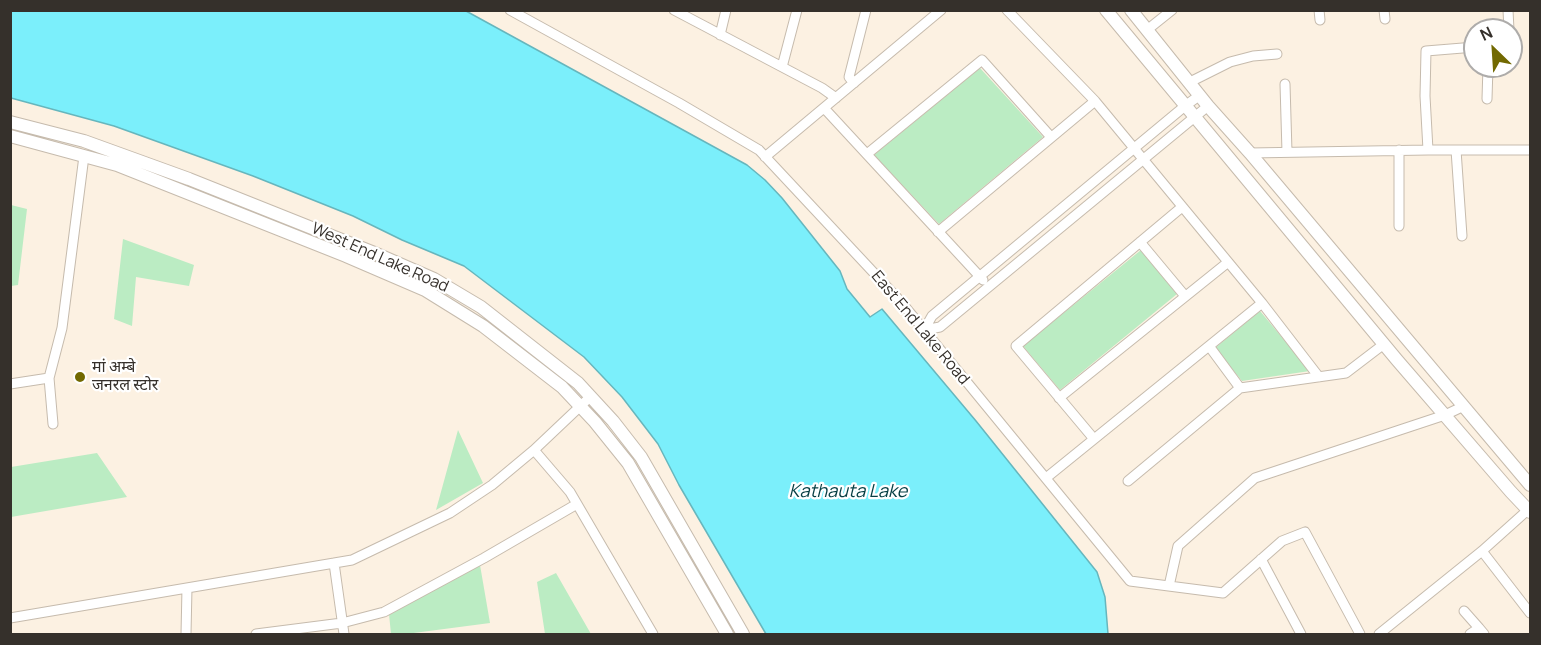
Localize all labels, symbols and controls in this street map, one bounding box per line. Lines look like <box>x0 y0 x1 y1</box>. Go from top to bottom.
north arrow <box>1463 18 1523 78</box>
text: N <box>1476 21 1496 46</box>
street label: West End Lake Road <box>309 219 451 297</box>
street label: East End Lake Road <box>867 267 973 389</box>
place label: मां अम्बे जनरल स्टोर <box>92 358 158 396</box>
marker: मां अम्बे जनरल स्टोर <box>73 370 87 384</box>
water label: Kathauta Lake <box>789 481 907 503</box>

